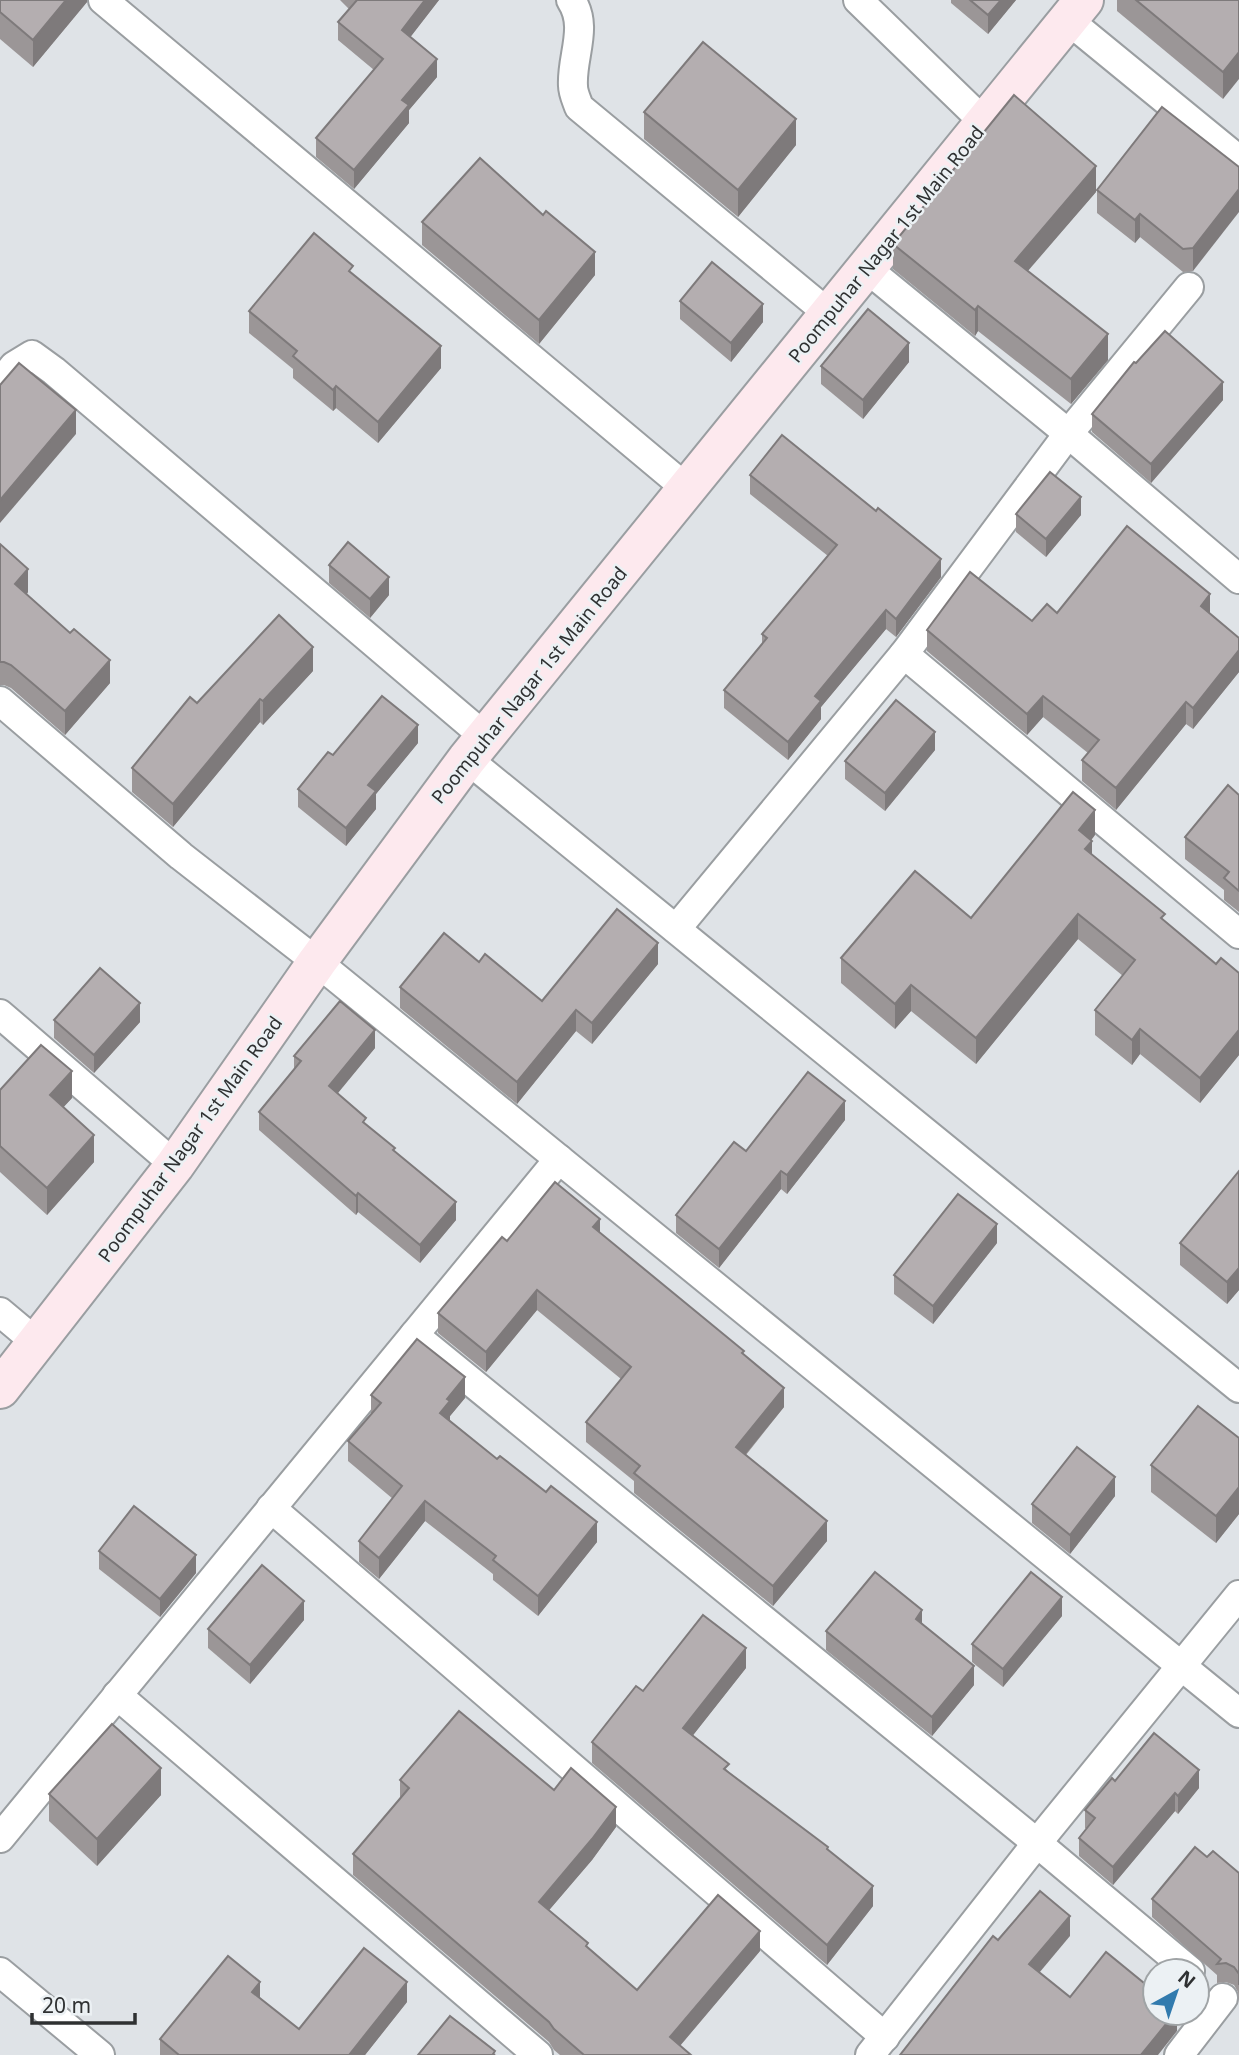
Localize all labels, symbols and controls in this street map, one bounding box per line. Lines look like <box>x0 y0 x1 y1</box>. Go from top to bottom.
street label: Poompuhar Nagar 1st Main Road <box>782 120 990 368</box>
street label: Poompuhar Nagar 1st Main Road <box>425 561 633 809</box>
street label: Poompuhar Nagar 1st Main Road <box>92 1011 288 1267</box>
north arrow <box>1141 1957 1211 2027</box>
text: N <box>1173 1964 1201 1994</box>
scale bar <box>32 1982 135 2026</box>
text: 20 m <box>42 1991 91 2019</box>

